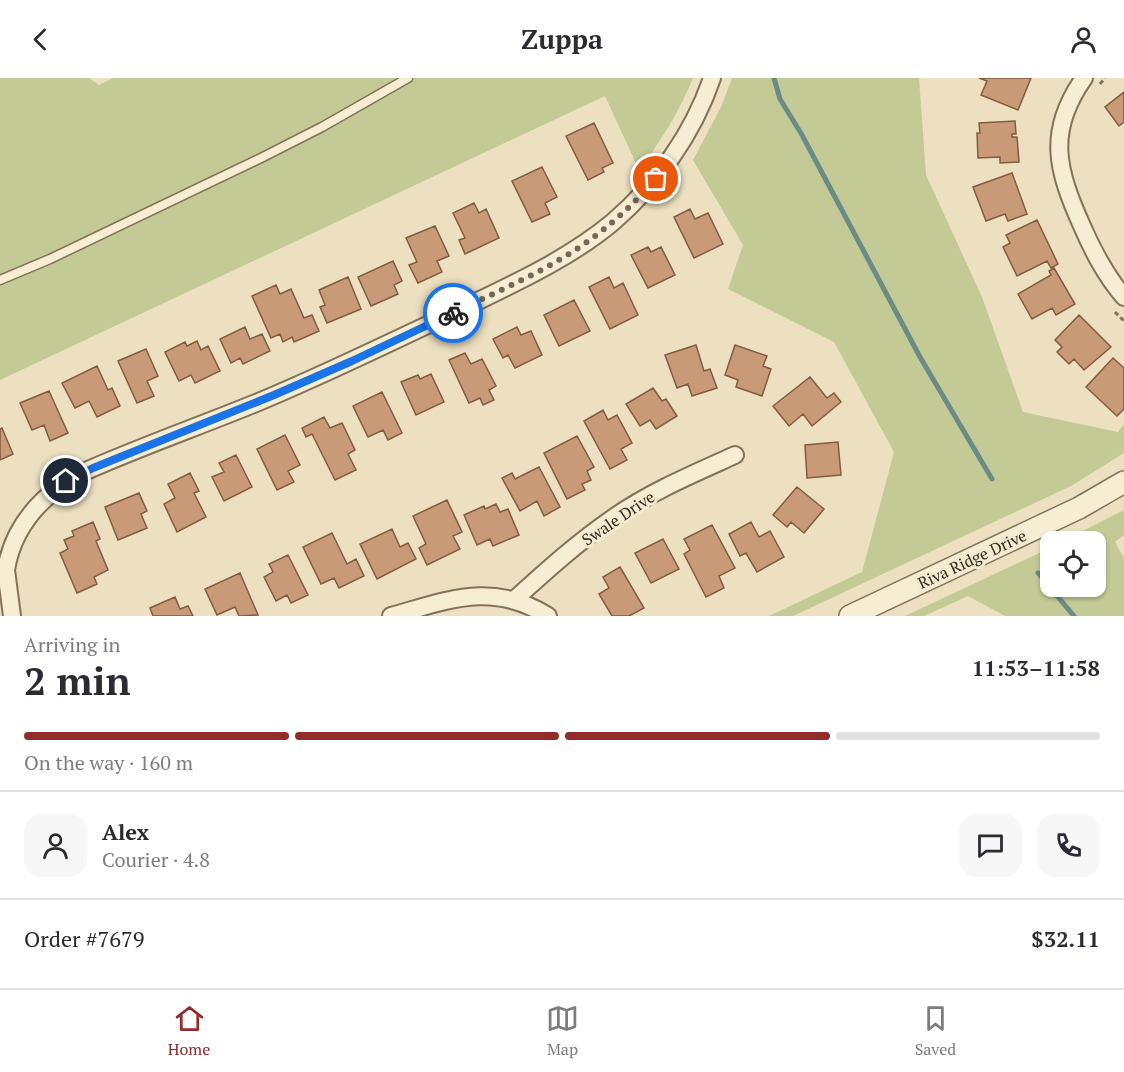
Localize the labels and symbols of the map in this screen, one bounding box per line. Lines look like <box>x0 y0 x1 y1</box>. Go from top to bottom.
pin <box>630 153 681 204</box>
courier <box>423 283 483 343</box>
pin <box>40 455 91 506</box>
street label: Swale Drive <box>577 486 659 550</box>
street label: Riva Ridge Drive <box>914 524 1030 594</box>

